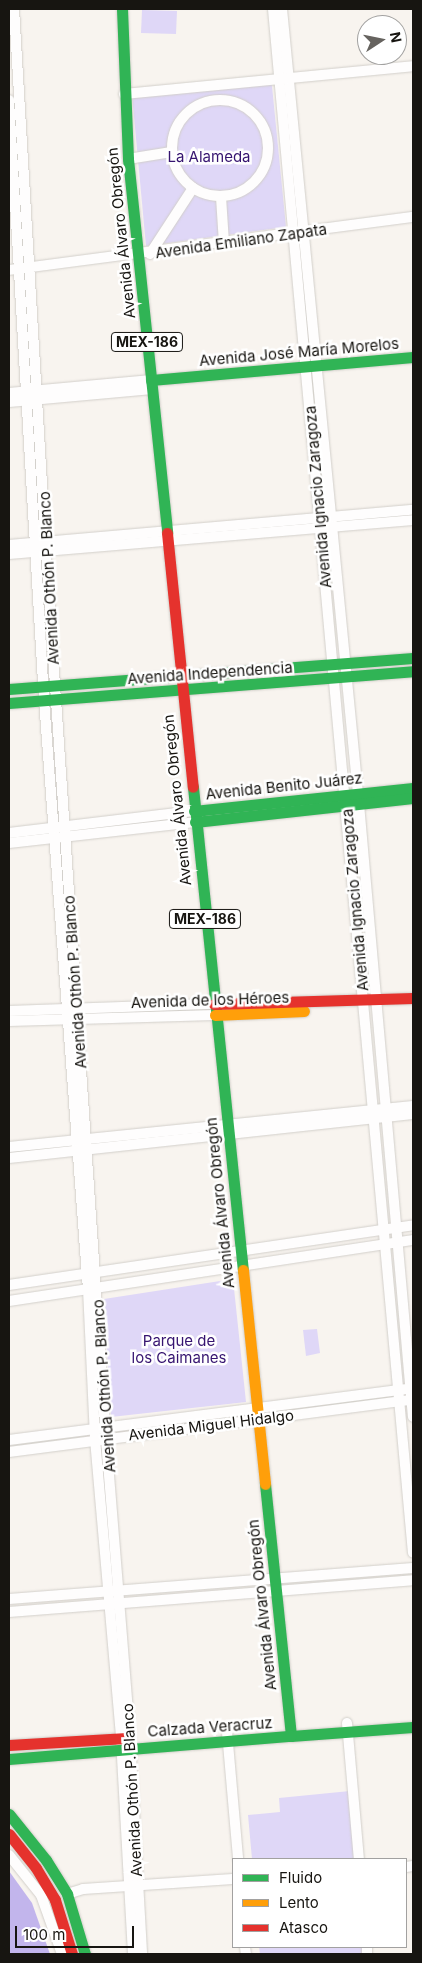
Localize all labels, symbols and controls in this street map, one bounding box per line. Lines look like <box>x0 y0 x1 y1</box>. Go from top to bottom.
north arrow <box>357 15 407 65</box>
text: N <box>387 30 406 44</box>
street label: Avenida Álvaro Obregón <box>103 147 139 319</box>
park label: La Alameda <box>167 148 251 166</box>
street label: Avenida Emiliano Zapata <box>154 220 328 262</box>
road number: MEX-186 <box>111 331 183 354</box>
street label: Avenida José María Morelos <box>198 334 400 370</box>
street label: Avenida Ignacio Zaragoza <box>301 405 335 589</box>
street label: Avenida Othón P. Blanco <box>35 491 63 665</box>
street label: Avenida Independencia <box>127 658 293 688</box>
street label: Avenida Álvaro Obregón <box>159 714 195 886</box>
street label: Avenida Benito Juárez <box>205 769 363 803</box>
street label: Avenida Ignacio Zaragoza <box>338 808 372 992</box>
street label: Avenida Othón P. Blanco <box>60 895 90 1069</box>
road number: MEX-186 <box>169 908 241 931</box>
street label: Avenida de los Héroes <box>131 988 289 1012</box>
street label: Avenida Álvaro Obregón <box>202 1117 238 1289</box>
street label: Avenida Othón P. Blanco <box>89 1299 119 1473</box>
park label: Parque de los Caimanes <box>132 1331 226 1366</box>
street label: Avenida Miguel Hidalgo <box>127 1406 295 1444</box>
street label: Avenida Álvaro Obregón <box>244 1519 280 1691</box>
street label: Avenida Othón P. Blanco <box>118 1703 146 1877</box>
street label: Calzada Veracruz <box>147 1714 273 1740</box>
legend <box>232 1858 407 1948</box>
text: Fluido <box>279 1868 322 1887</box>
text: Lento <box>279 1893 319 1912</box>
scale bar <box>18 1916 136 1948</box>
text: Atasco <box>279 1918 328 1937</box>
text: 100 m <box>23 1925 65 1944</box>

